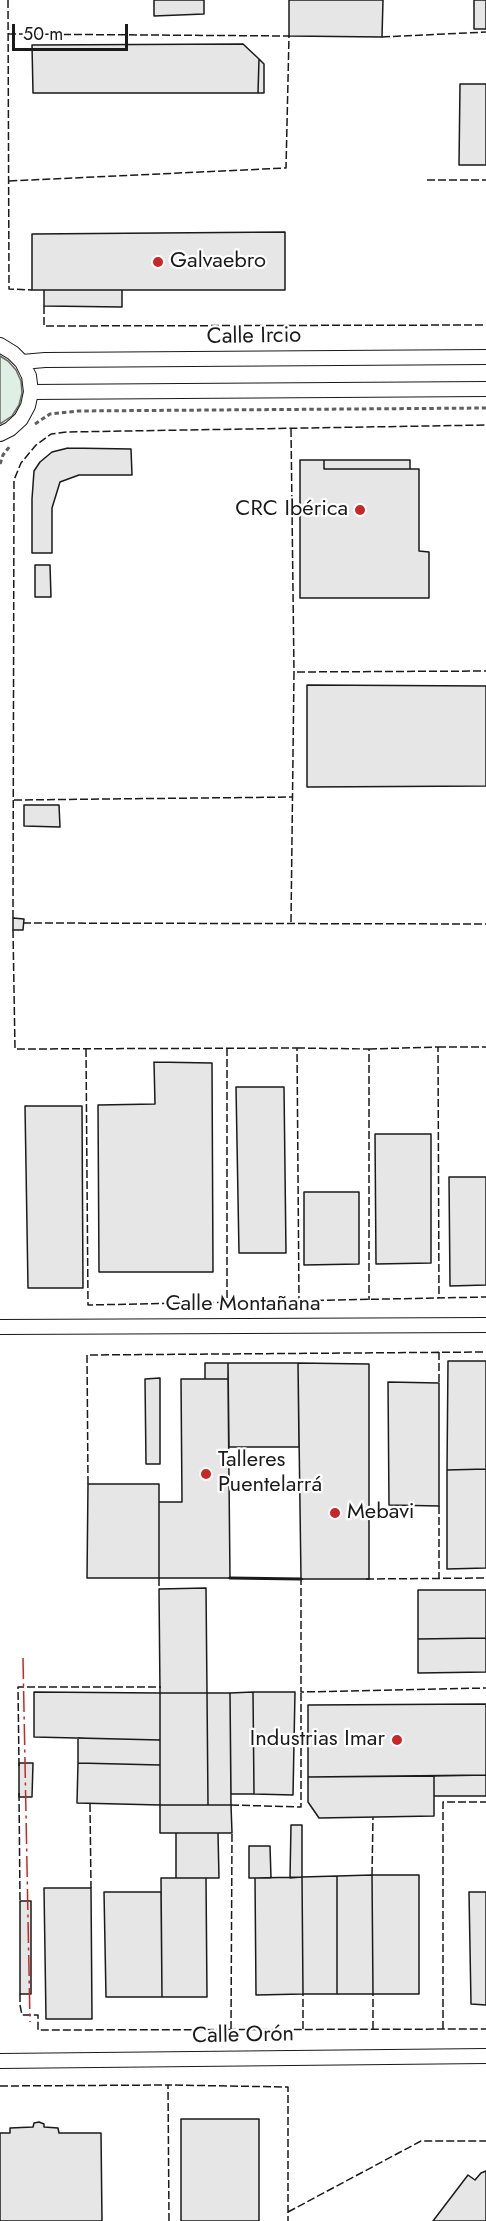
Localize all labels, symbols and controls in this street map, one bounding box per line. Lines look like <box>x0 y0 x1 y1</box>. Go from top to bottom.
scale bar <box>15 12 130 50</box>
text: 50 m <box>23 21 63 47</box>
place label: Galvaebro <box>170 249 266 275</box>
marker: Galvaebro <box>151 255 165 269</box>
street label: Calle Ircio <box>206 323 302 351</box>
place label: CRC Ibérica <box>235 497 348 523</box>
marker: CRC Ibérica <box>353 503 367 517</box>
street label: Calle Montañana <box>165 1292 321 1318</box>
place label: Talleres Puentelarrá <box>218 1448 322 1500</box>
marker: Talleres Puentelarrá <box>199 1467 213 1481</box>
place label: Mebavi <box>347 1500 415 1526</box>
marker: Mebavi <box>328 1506 342 1520</box>
place label: Industrias Imar <box>250 1727 385 1753</box>
marker: Industrias Imar <box>390 1733 404 1747</box>
street label: Calle Orón <box>192 2022 294 2050</box>

